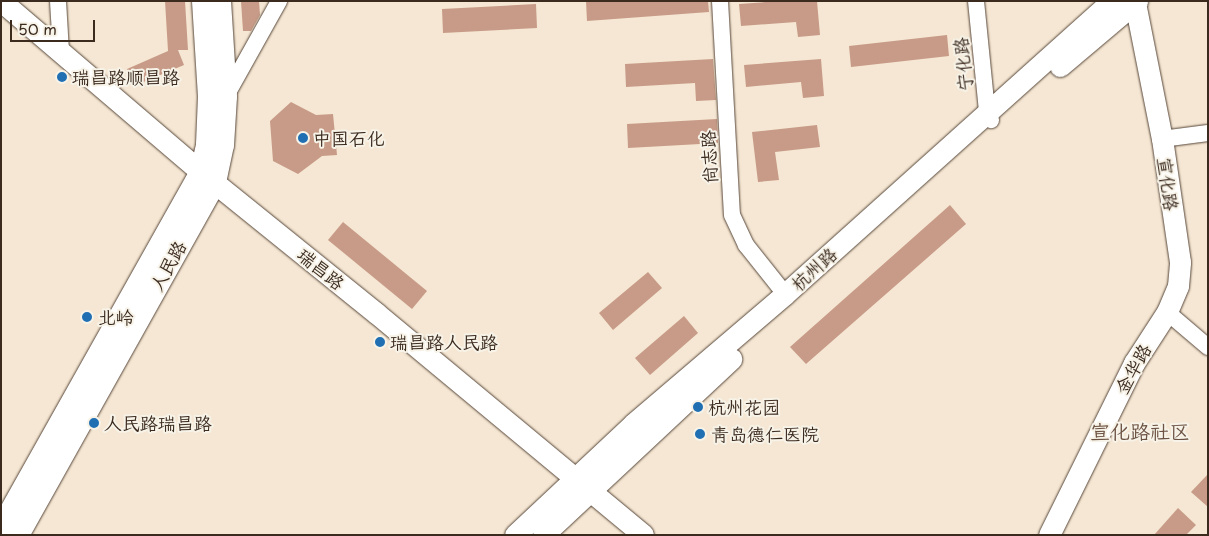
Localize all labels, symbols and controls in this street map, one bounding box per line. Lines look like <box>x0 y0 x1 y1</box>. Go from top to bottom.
scale bar <box>12 10 98 42</box>
text: 50 m <box>18 17 57 40</box>
street label: 宁化路 <box>949 36 977 92</box>
place label: 瑞昌路顺昌路 <box>72 66 180 88</box>
marker: 瑞昌路顺昌路 <box>56 71 68 83</box>
place label: 中国石化 <box>313 127 385 149</box>
street label: 尚志路 <box>697 129 721 185</box>
marker: 中国石化 <box>297 132 309 144</box>
street label: 宣化路 <box>1154 156 1182 212</box>
street label: 人民路 <box>145 237 191 295</box>
street label: 杭州路 <box>787 243 841 295</box>
street label: 瑞昌路 <box>293 244 349 294</box>
place label: 北岭 <box>98 306 134 328</box>
marker: 北岭 <box>80 310 94 324</box>
place label: 瑞昌路人民路 <box>390 331 498 353</box>
marker: 瑞昌路人民路 <box>374 336 386 348</box>
street label: 金华路 <box>1110 340 1156 398</box>
place label: 杭州花园 <box>708 396 780 418</box>
marker: 杭州花园 <box>692 401 704 413</box>
place label: 人民路瑞昌路 <box>104 412 212 434</box>
marker: 人民路瑞昌路 <box>88 417 100 429</box>
district label: 宣化路社区 <box>1090 419 1190 443</box>
place label: 青岛德仁医院 <box>711 423 819 445</box>
marker: 青岛德仁医院 <box>693 427 707 441</box>

